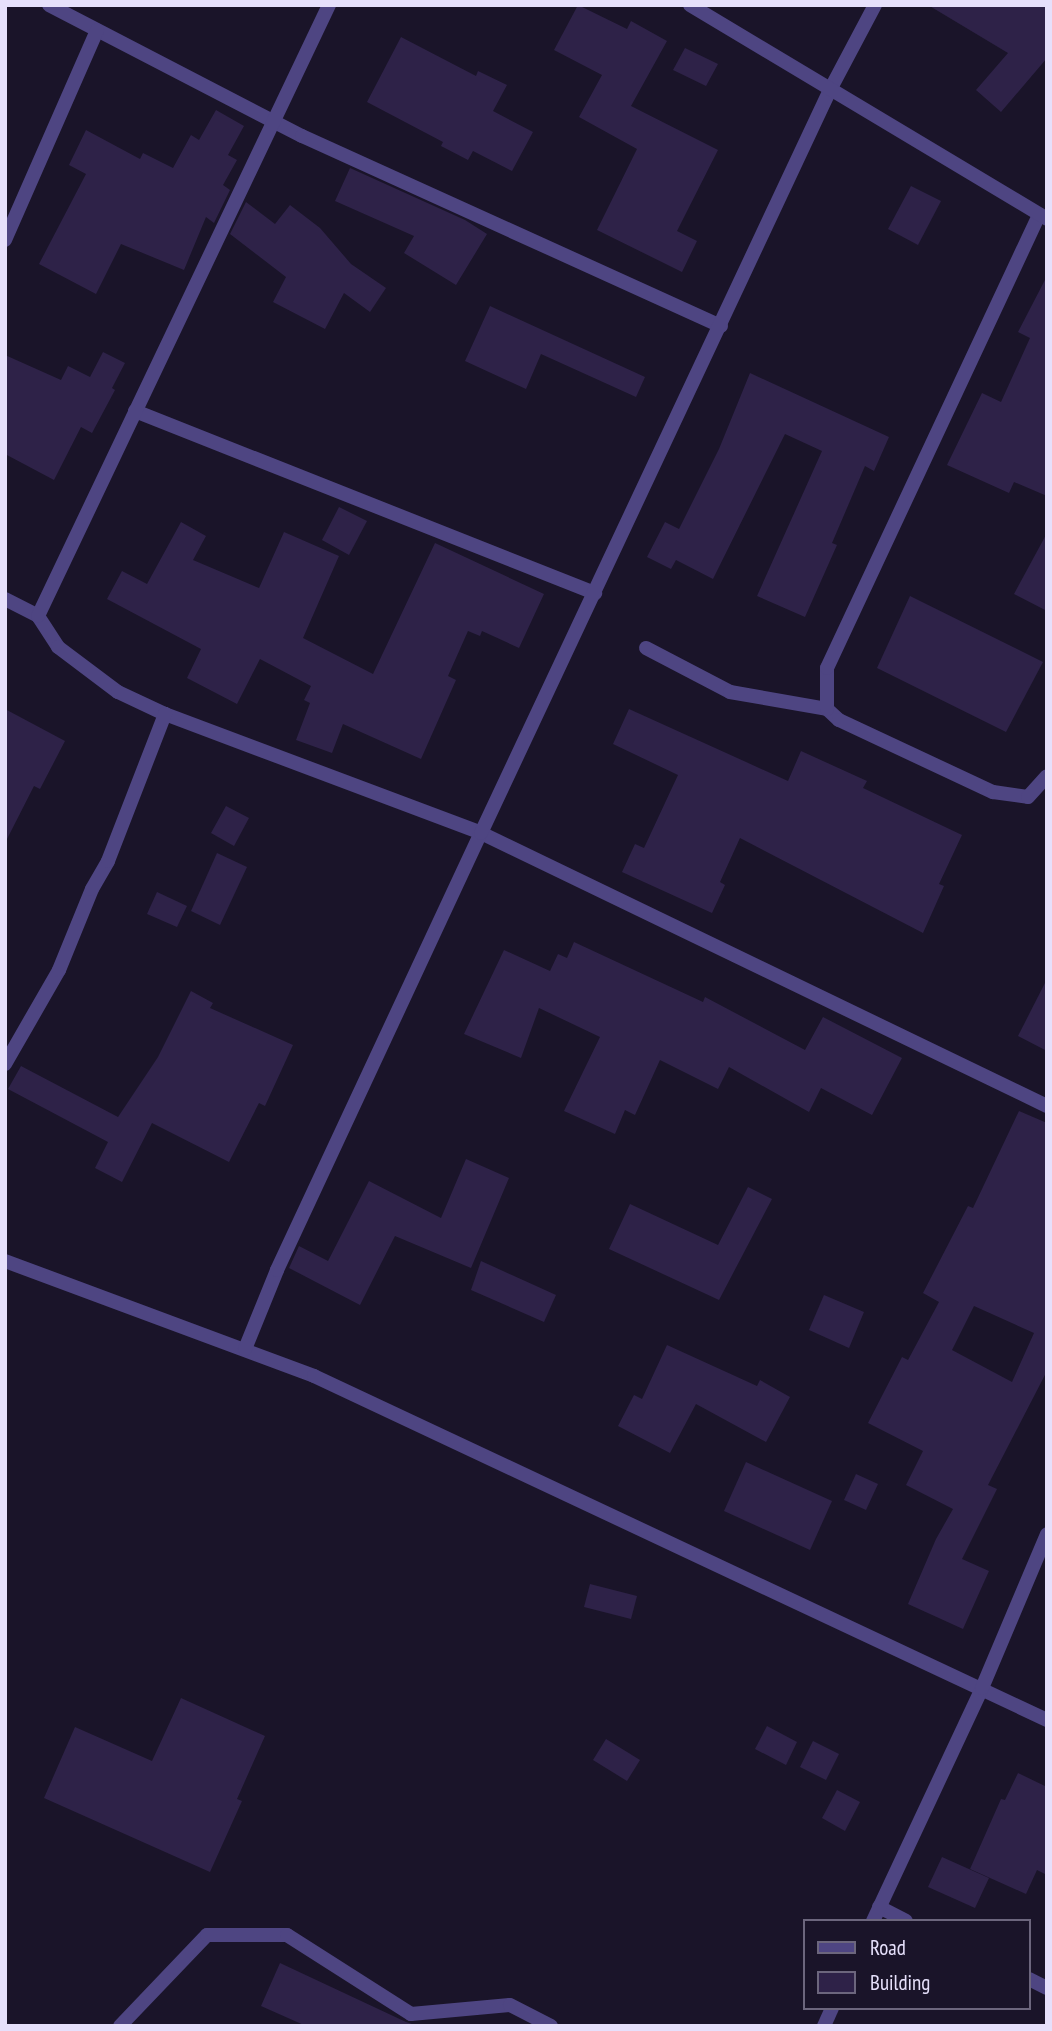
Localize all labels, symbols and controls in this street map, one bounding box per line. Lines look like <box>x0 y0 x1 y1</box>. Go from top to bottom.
legend <box>804 1919 1031 2010</box>
text: Road <box>870 1934 906 1961</box>
text: Building <box>870 1969 930 1996</box>

